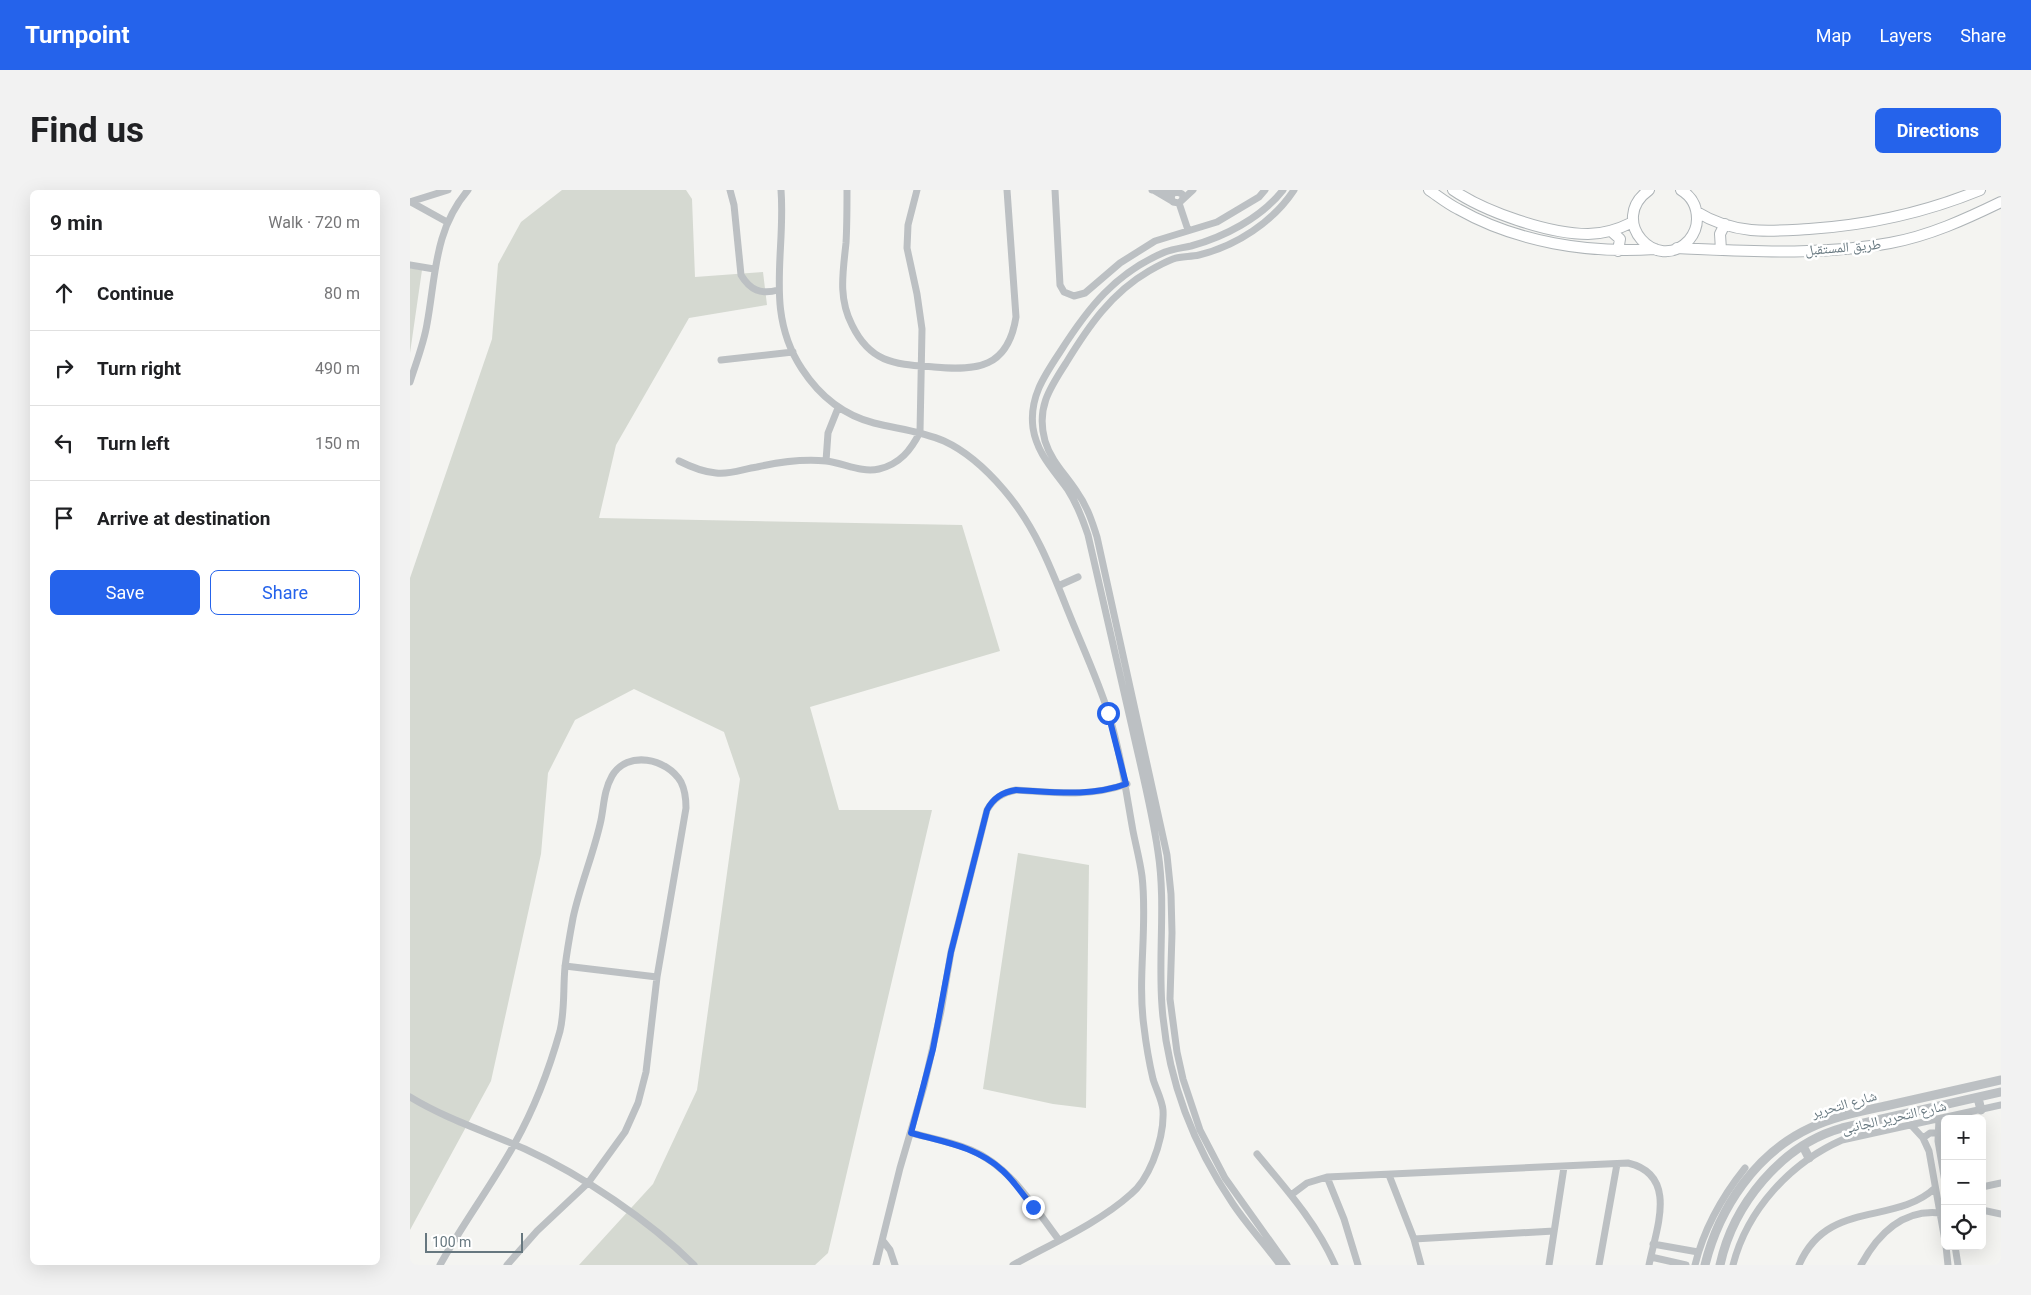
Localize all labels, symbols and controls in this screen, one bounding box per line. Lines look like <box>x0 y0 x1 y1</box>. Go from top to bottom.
text: Turnpoint <box>25 21 130 49</box>
text: Map <box>1816 25 1851 46</box>
text: Layers <box>1879 25 1932 46</box>
text: Share <box>1960 25 2006 46</box>
button: Directions <box>1875 108 2001 153</box>
text: Find us <box>30 110 144 151</box>
text: 9 min <box>50 211 103 235</box>
text: Walk · 720 m <box>268 213 360 232</box>
street label: طريق المستقبل <box>1804 236 1882 260</box>
icon: ahead <box>50 279 78 307</box>
text: Continue <box>97 282 174 305</box>
text: 80 m <box>324 284 360 303</box>
icon: right <box>50 354 78 382</box>
text: Turn right <box>97 357 181 380</box>
text: 490 m <box>315 359 360 378</box>
icon: left <box>50 429 78 457</box>
text: Turn left <box>97 432 170 455</box>
text: 150 m <box>315 434 360 453</box>
icon: arrive <box>50 504 78 532</box>
text: Arrive at destination <box>97 507 270 530</box>
button: Save <box>50 570 200 615</box>
button: Share <box>210 570 360 615</box>
route start <box>1097 702 1120 725</box>
street label: شارع التحرير <box>1809 1087 1879 1123</box>
street label: شارع التحرير الجانبى <box>1840 1097 1948 1139</box>
map controls <box>1941 1115 1986 1250</box>
button: + <box>1941 1115 1986 1160</box>
button: − <box>1941 1160 1986 1205</box>
route end <box>1022 1196 1045 1219</box>
button: locate <box>1941 1205 1986 1250</box>
scale bar <box>425 1230 522 1253</box>
text: 100 m <box>432 1234 471 1250</box>

